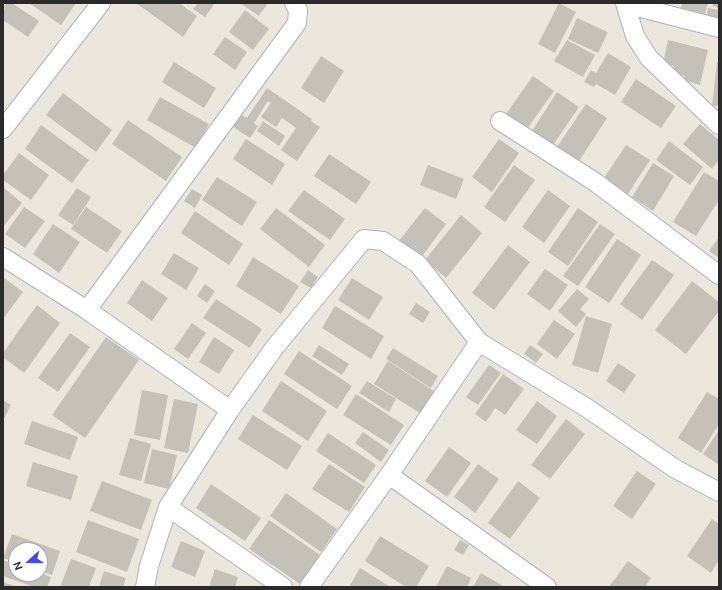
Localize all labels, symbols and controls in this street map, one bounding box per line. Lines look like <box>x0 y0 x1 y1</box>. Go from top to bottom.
north arrow <box>8 542 48 582</box>
text: N <box>11 560 25 572</box>

